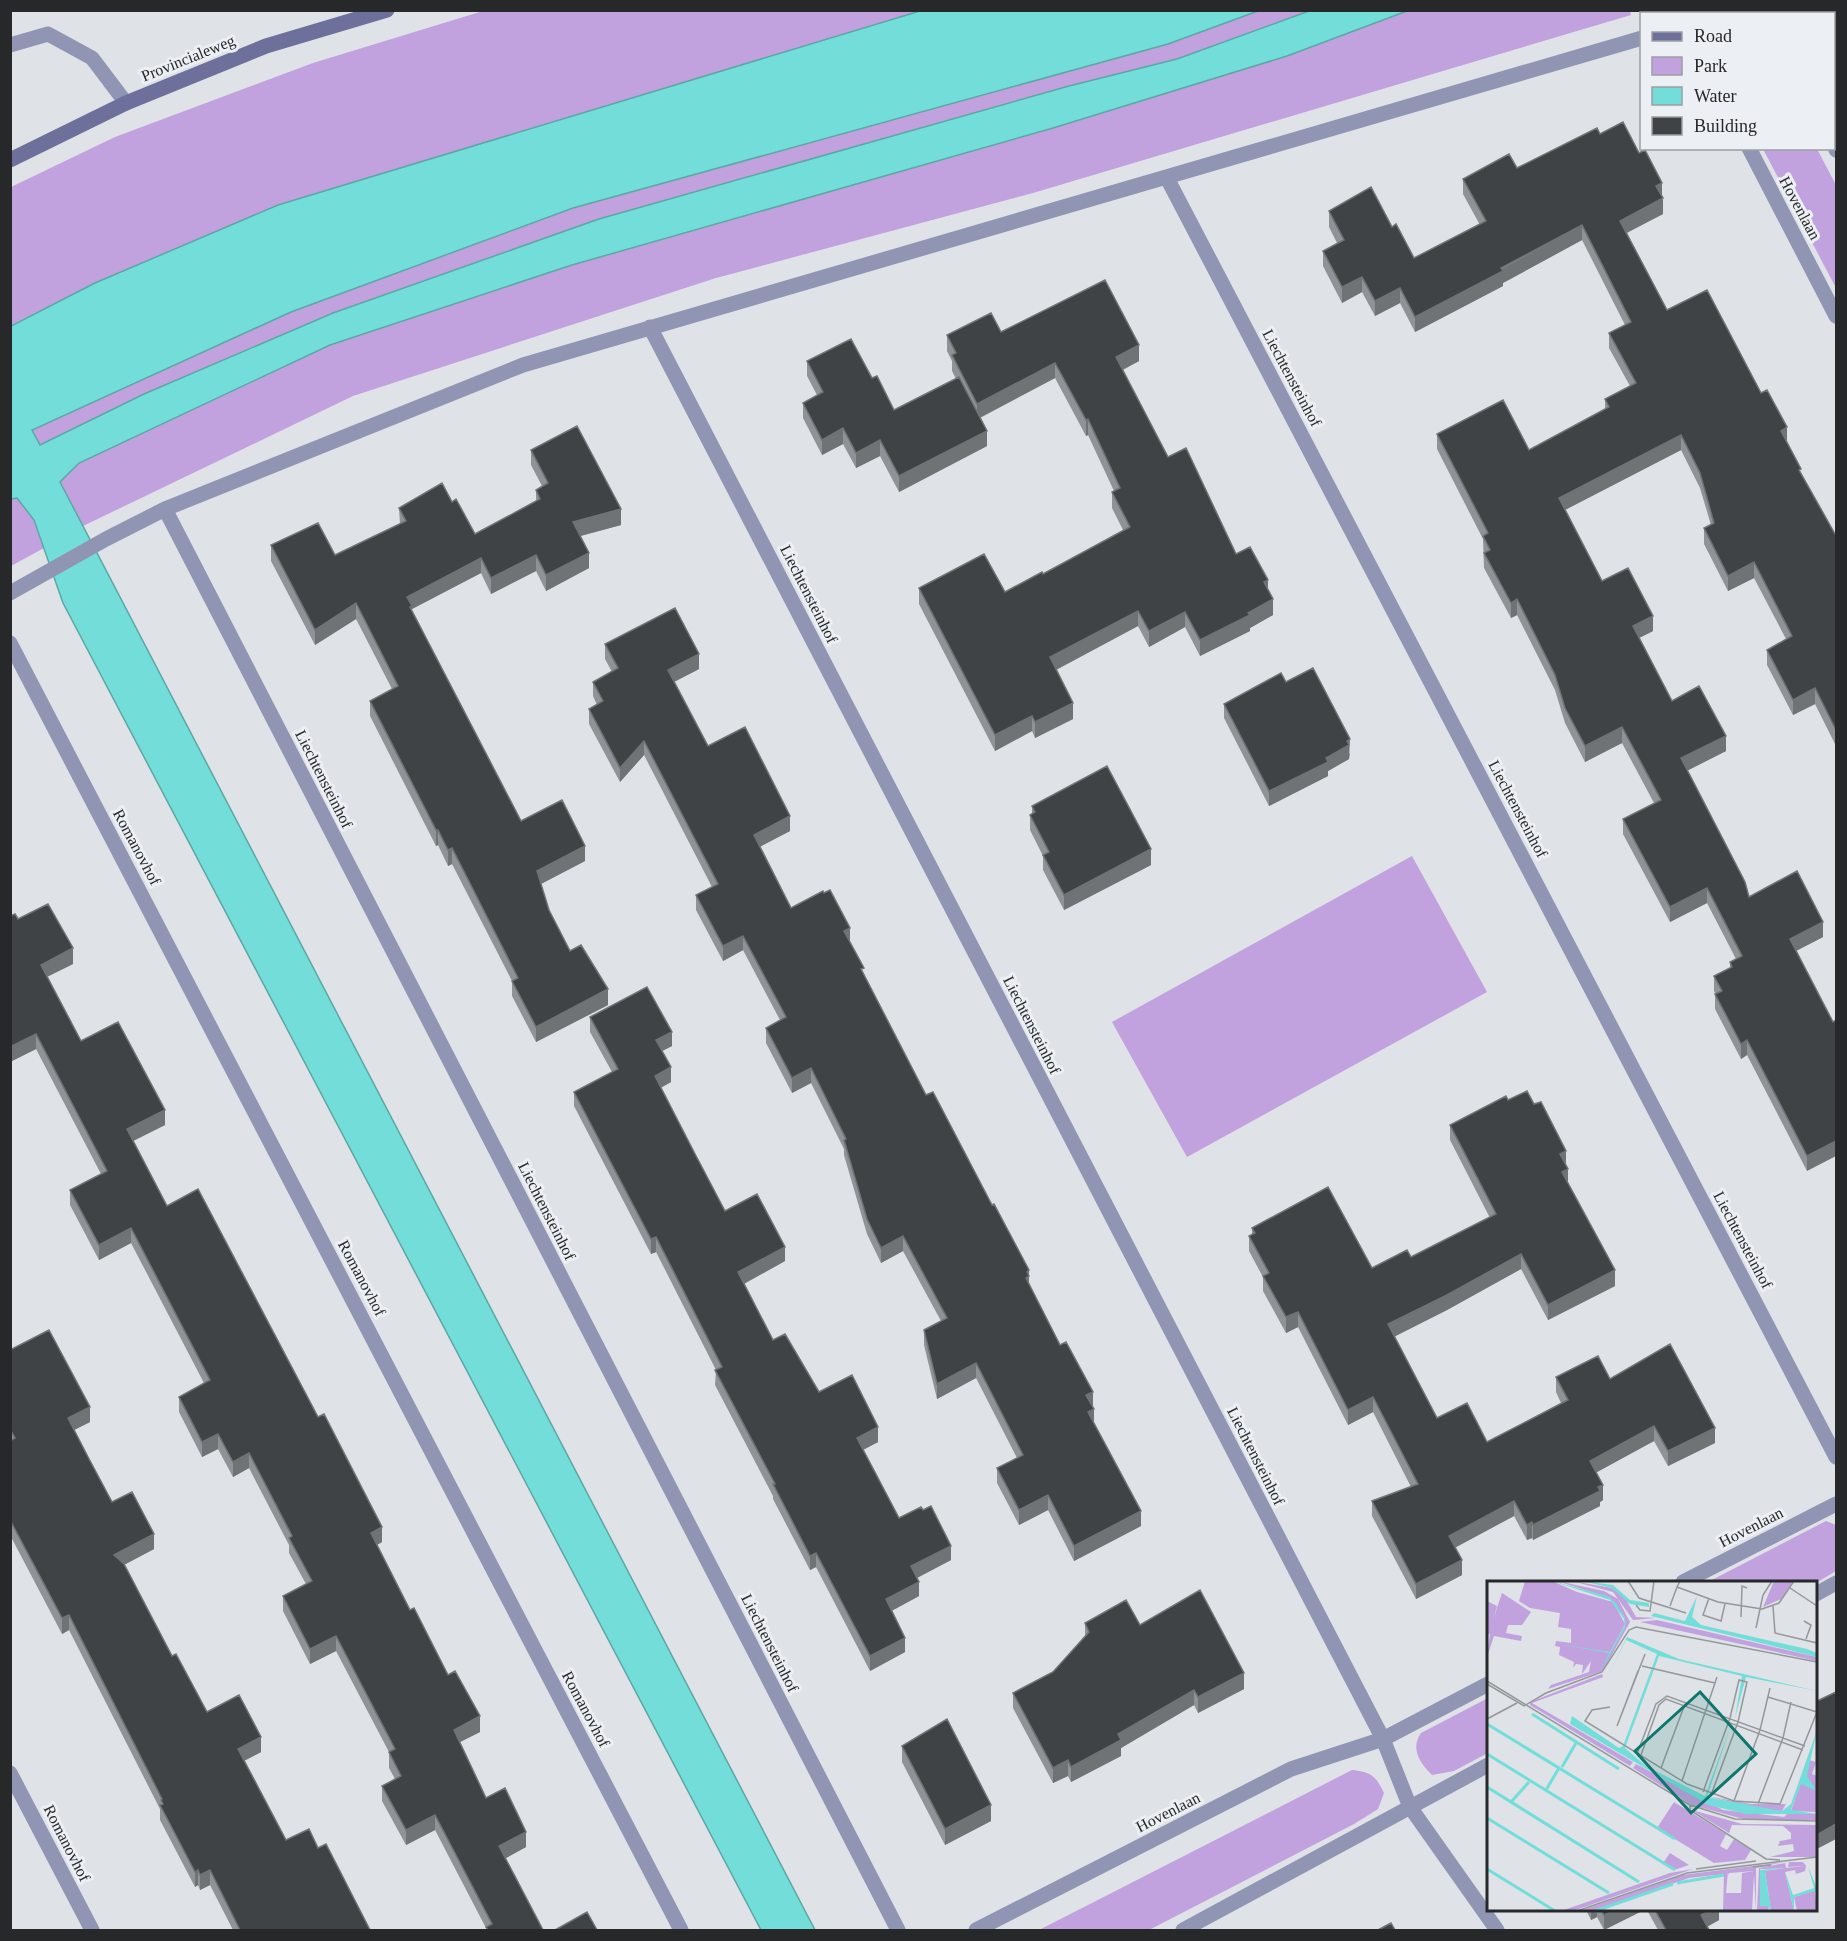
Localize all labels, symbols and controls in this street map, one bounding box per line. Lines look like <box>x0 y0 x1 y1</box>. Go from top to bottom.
legend <box>1640 12 1835 150</box>
text: Road <box>1694 26 1732 46</box>
street label: Provincialeweg <box>139 31 238 85</box>
text: Park <box>1694 56 1727 76</box>
text: Water <box>1694 86 1737 106</box>
text: Building <box>1694 116 1757 136</box>
street label: Hovenlaan <box>1776 173 1824 243</box>
street label: Liechtensteinhof <box>1259 327 1325 430</box>
street label: Liechtensteinhof <box>777 542 841 646</box>
street label: Liechtensteinhof <box>292 727 356 831</box>
street label: Liechtensteinhof <box>1485 758 1551 861</box>
street label: Romanovhof <box>110 806 164 888</box>
street label: Liechtensteinhof <box>1000 973 1064 1077</box>
street label: Liechtensteinhof <box>515 1159 579 1263</box>
street label: Liechtensteinhof <box>1710 1189 1776 1292</box>
street label: Romanovhof <box>335 1237 389 1319</box>
street label: Liechtensteinhof <box>1224 1404 1288 1508</box>
street label: Hovenlaan <box>1716 1504 1786 1550</box>
inset map <box>1487 1581 1817 1911</box>
street label: Liechtensteinhof <box>738 1591 802 1695</box>
street label: Romanovhof <box>559 1668 613 1750</box>
street label: Hovenlaan <box>1133 1789 1203 1835</box>
street label: Romanovhof <box>40 1802 94 1885</box>

